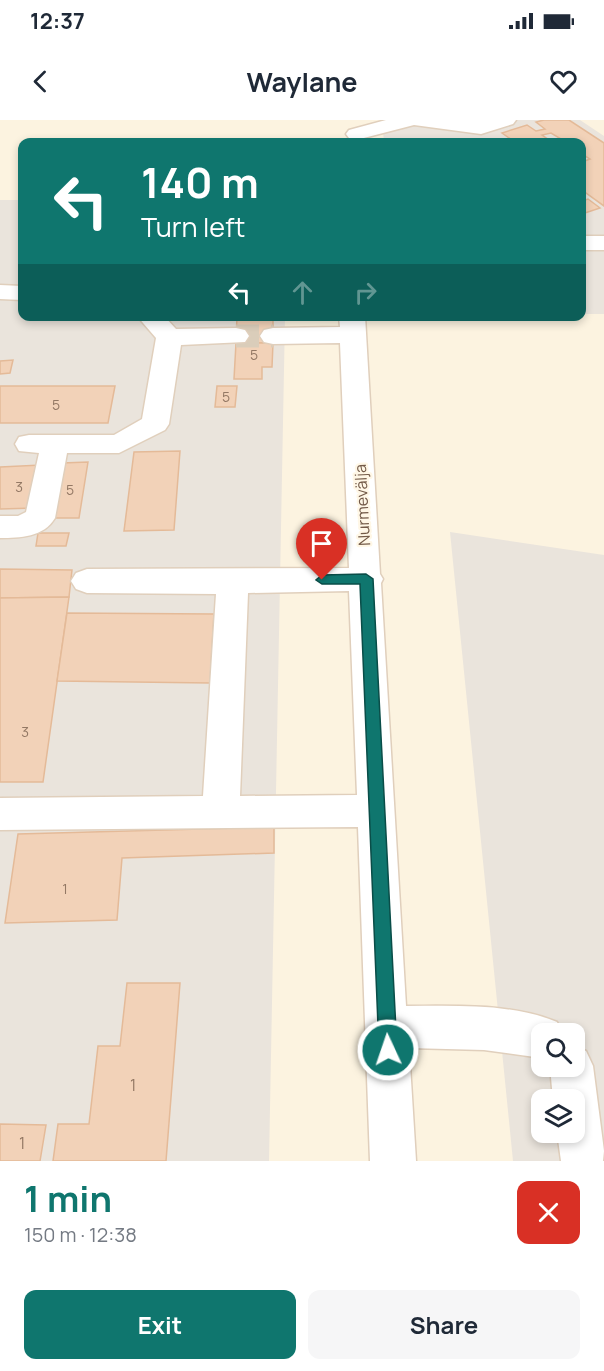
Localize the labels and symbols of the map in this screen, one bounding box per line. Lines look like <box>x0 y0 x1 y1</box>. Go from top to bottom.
house number: 5 <box>250 345 258 364</box>
house number: 5 <box>222 387 230 406</box>
house number: 5 <box>52 395 60 414</box>
street label: Nurmevälja <box>349 464 375 546</box>
house number: 3 <box>15 477 23 496</box>
house number: 5 <box>66 480 74 499</box>
pin <box>296 518 347 580</box>
house number: 3 <box>21 722 29 741</box>
house number: 1 <box>62 879 68 898</box>
position arrow <box>356 1018 420 1082</box>
house number: 1 <box>130 1074 136 1096</box>
house number: 1 <box>19 1132 25 1154</box>

